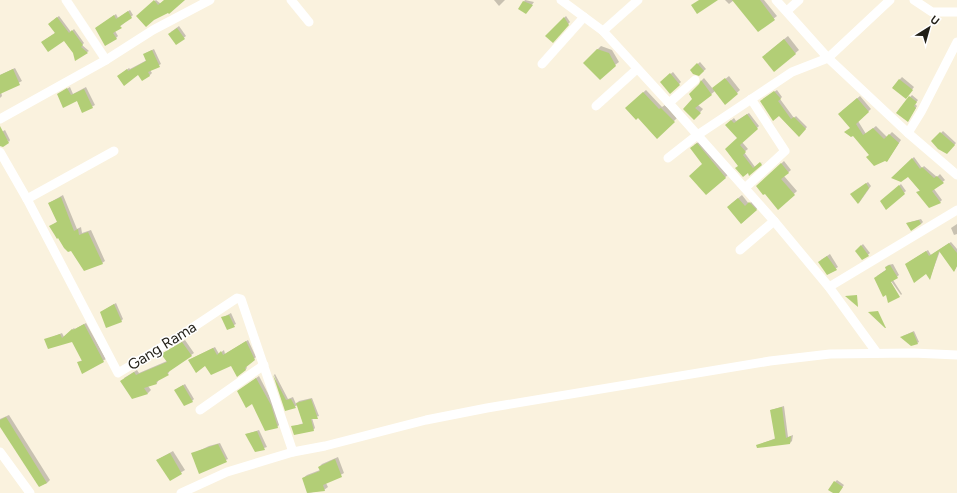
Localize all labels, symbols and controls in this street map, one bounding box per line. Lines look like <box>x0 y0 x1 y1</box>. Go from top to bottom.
north arrow <box>909 8 949 48</box>
text: U <box>928 13 942 28</box>
street label: Gang Rama <box>124 318 200 374</box>

